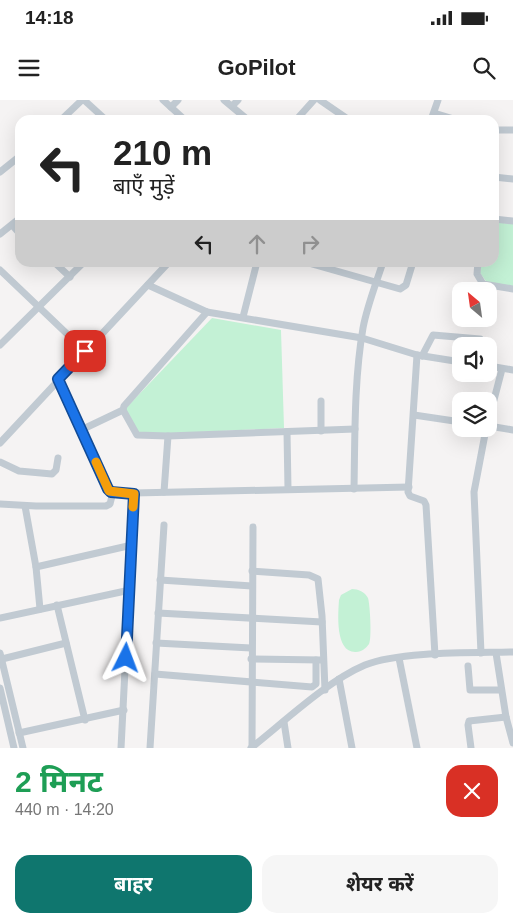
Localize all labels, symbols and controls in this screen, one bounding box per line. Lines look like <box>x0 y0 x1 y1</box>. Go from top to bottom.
text: 14:18 <box>25 7 74 28</box>
icon: menu <box>15 54 43 82</box>
icon: search <box>470 54 498 82</box>
text: GoPilot <box>217 55 296 80</box>
text: 210 m <box>113 133 212 172</box>
icon: left <box>30 135 95 200</box>
text: बाएँ मुड़ें <box>113 174 174 199</box>
icon: left <box>190 230 218 258</box>
icon: ahead <box>243 230 271 258</box>
icon: right <box>296 230 324 258</box>
north arrow <box>452 282 498 328</box>
map controls <box>452 282 497 437</box>
pin <box>64 330 106 372</box>
icon: arrive <box>71 337 99 365</box>
button: sound <box>452 337 497 382</box>
button: layers <box>452 392 497 437</box>
position arrow <box>99 631 151 683</box>
text: 2 मिनट <box>15 765 103 798</box>
button: close <box>446 765 498 817</box>
text: 440 m · 14:20 <box>15 801 114 818</box>
button: बाहर <box>15 855 252 913</box>
button: शेयर करें <box>262 855 498 913</box>

